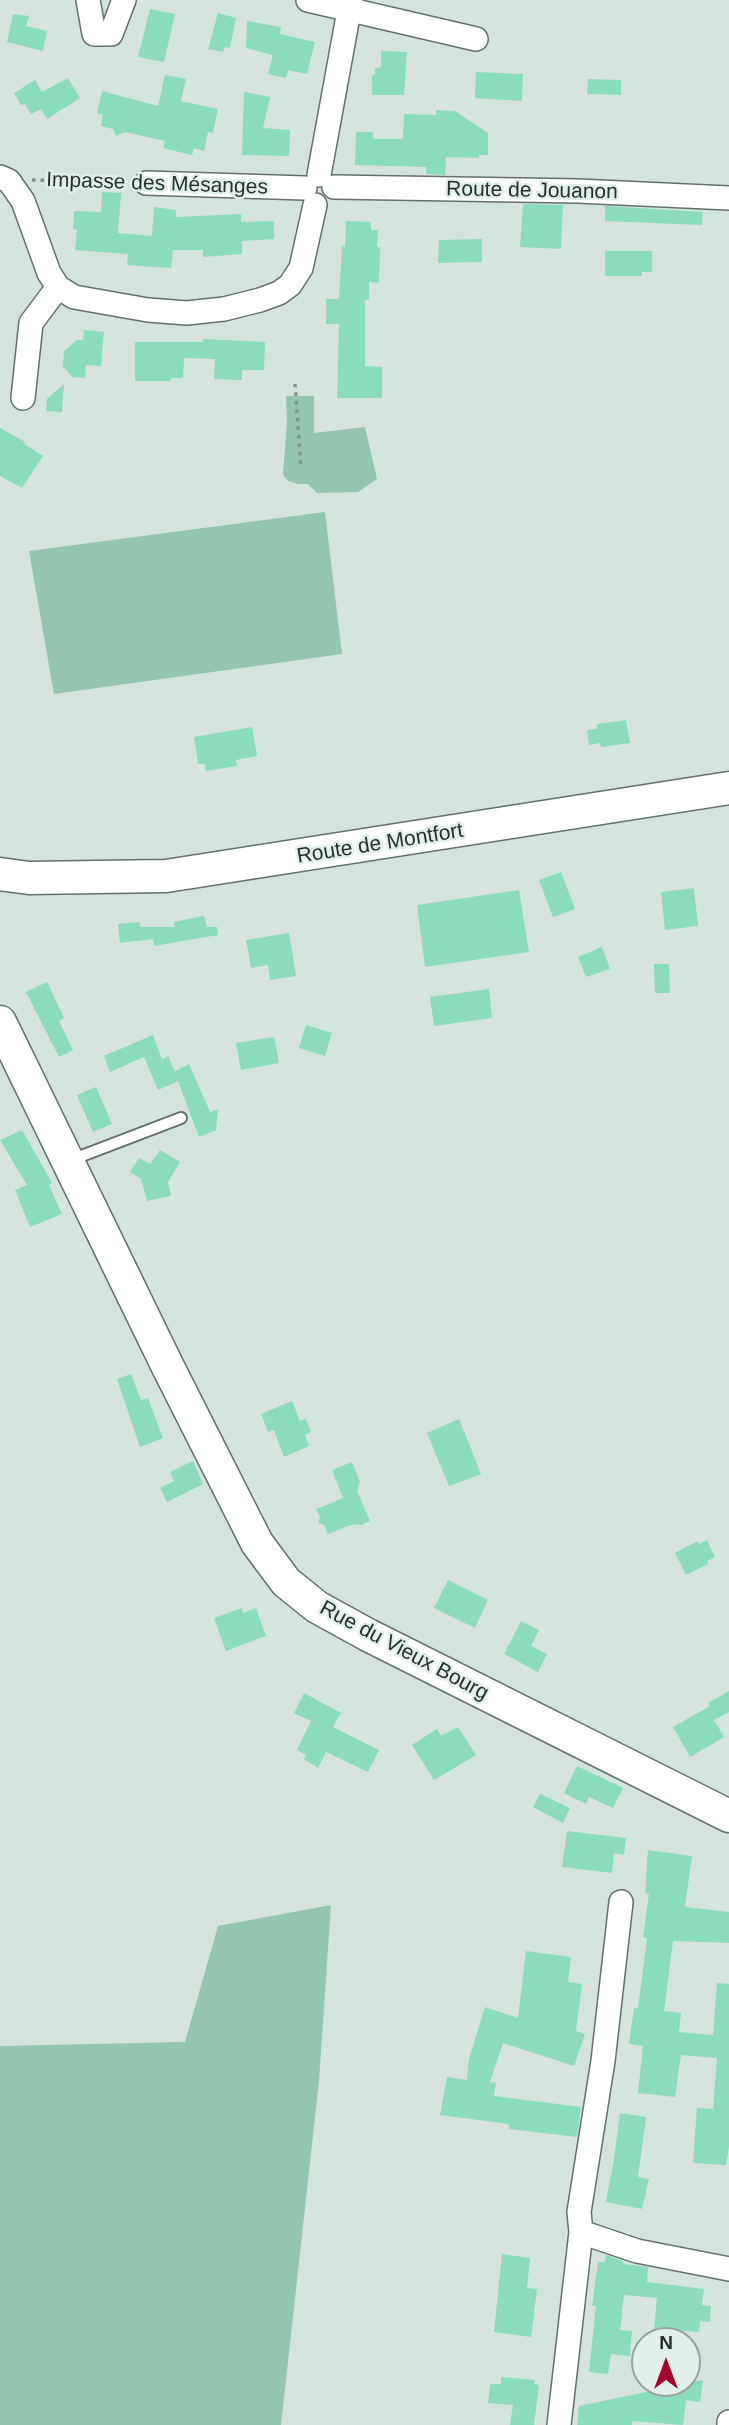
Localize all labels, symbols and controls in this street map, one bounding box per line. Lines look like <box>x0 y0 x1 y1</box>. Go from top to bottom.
street label: Impasse des Mésanges <box>46 168 268 200</box>
street label: Route de Jouanon <box>446 177 618 205</box>
street label: Route de Montfort <box>295 818 465 870</box>
street label: Rue du Vieux Bourg <box>315 1596 493 1706</box>
north arrow <box>631 2327 701 2397</box>
text: N <box>659 2332 673 2353</box>

